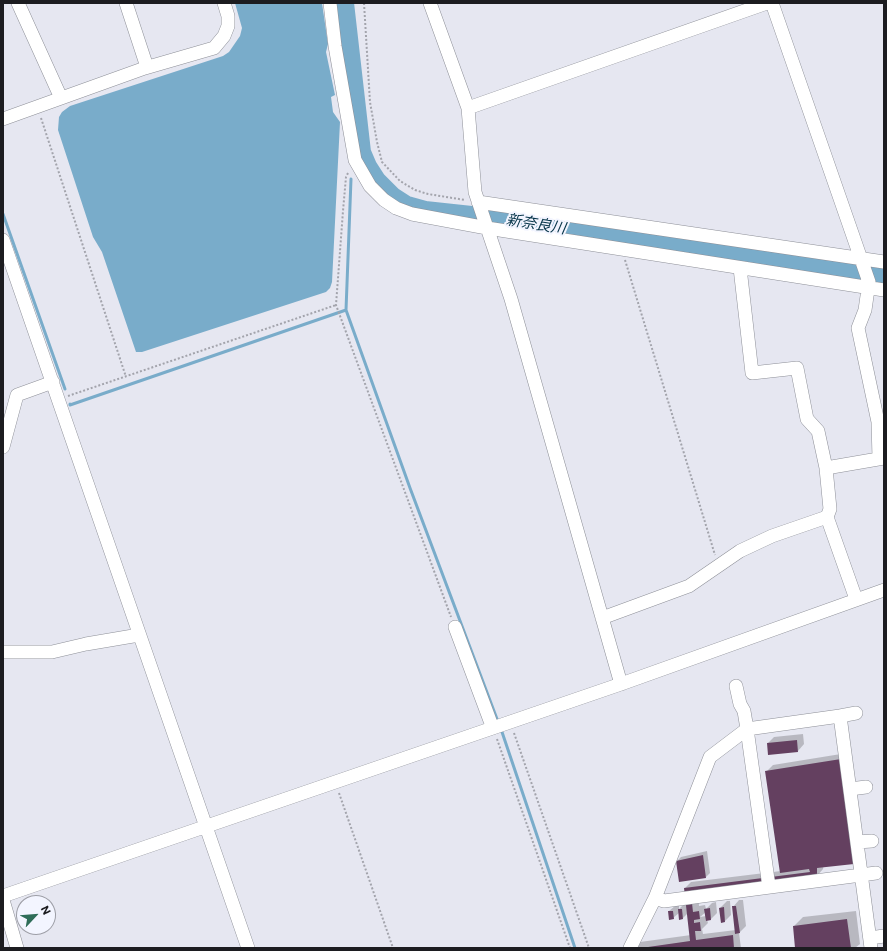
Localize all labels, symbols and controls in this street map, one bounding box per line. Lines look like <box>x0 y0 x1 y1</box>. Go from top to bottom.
water label: 新奈良川 <box>505 210 567 238</box>
north arrow <box>16 895 56 935</box>
text: N <box>39 903 54 917</box>

